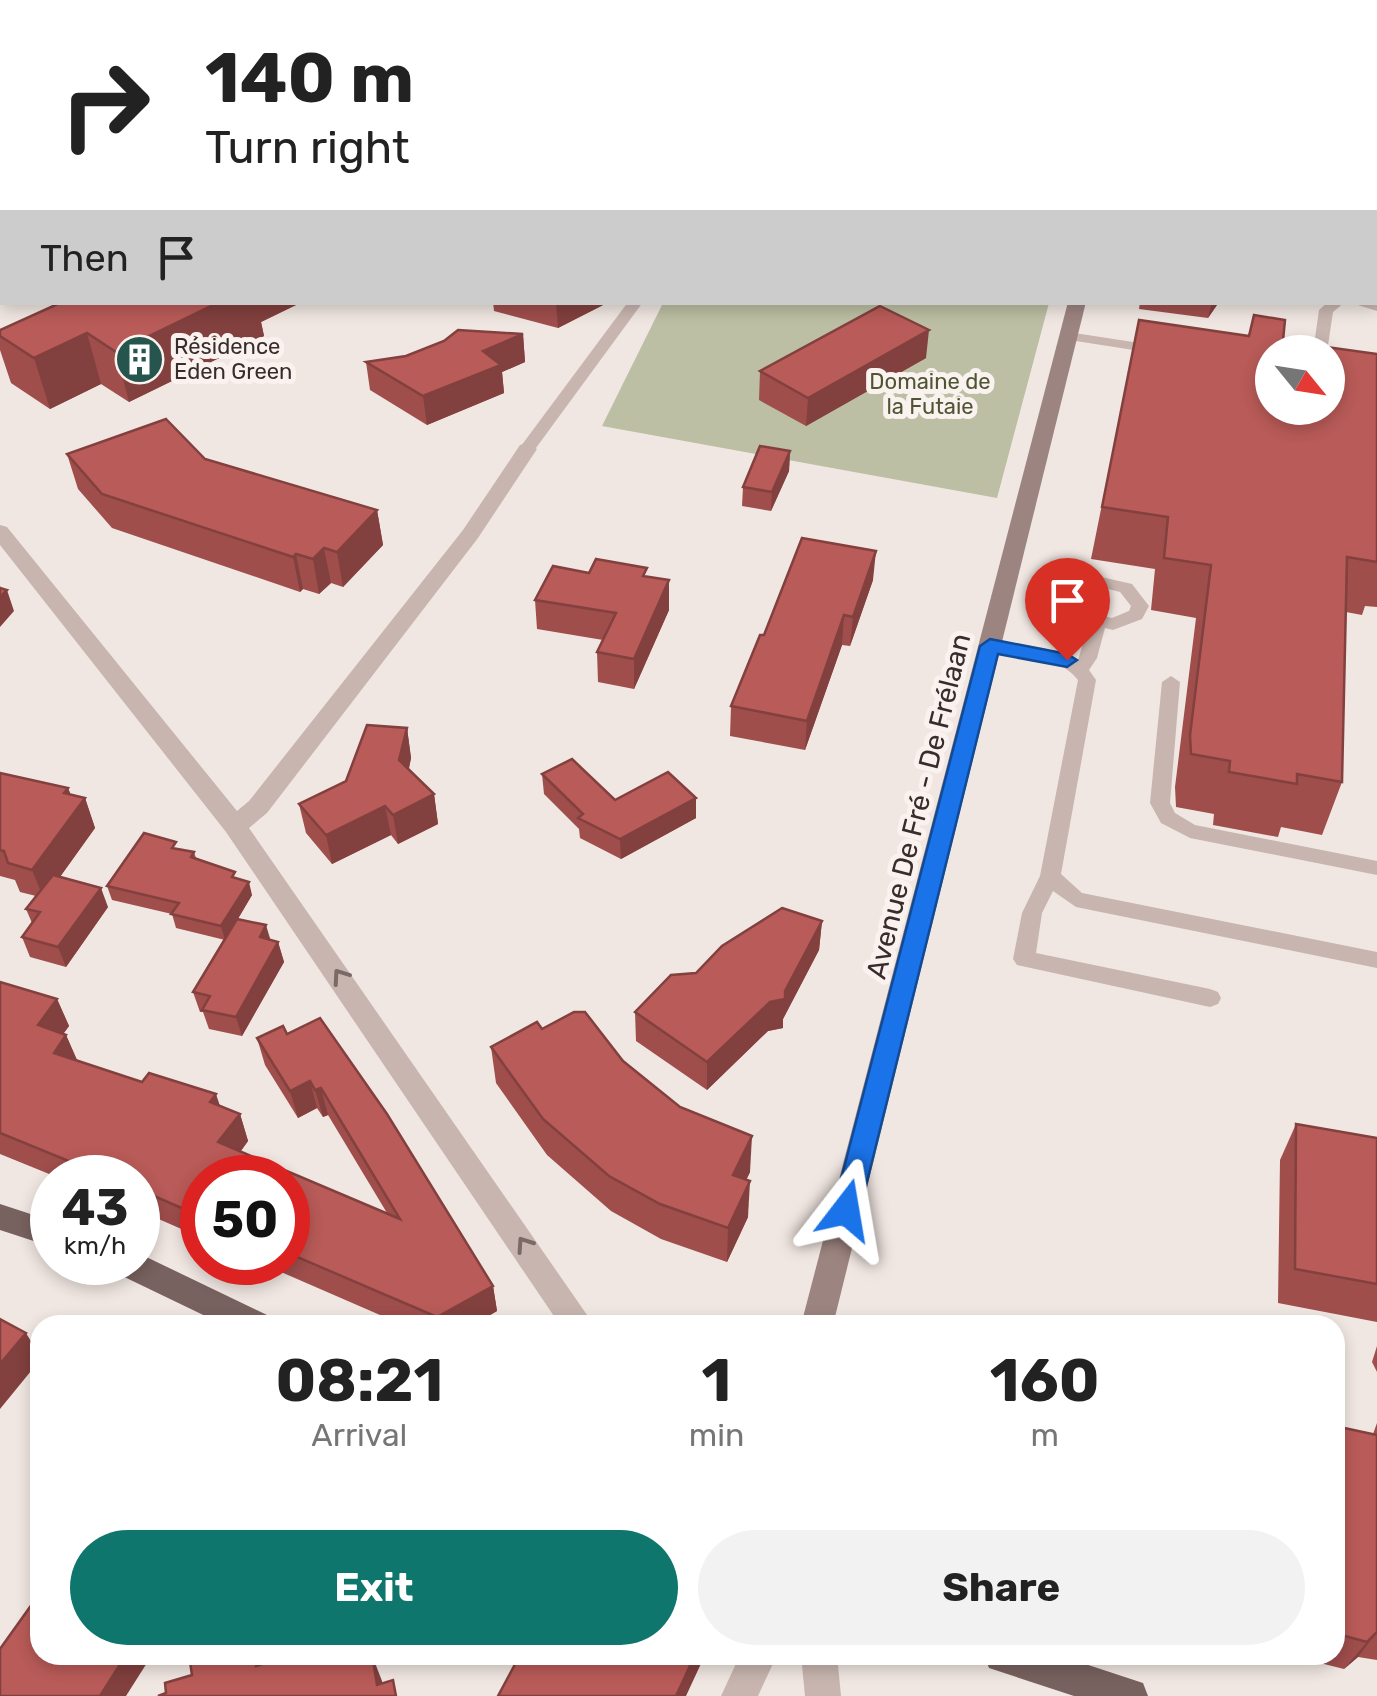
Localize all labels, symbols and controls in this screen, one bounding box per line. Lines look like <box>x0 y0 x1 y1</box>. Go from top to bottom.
text: 140 m <box>205 37 414 120</box>
icon: right <box>40 40 170 170</box>
text: Turn right <box>205 121 409 174</box>
icon: arrive <box>149 230 204 285</box>
text: Then <box>40 235 129 281</box>
building icon: Résidence Eden Green <box>113 333 165 385</box>
place label: Résidence Eden Green <box>174 333 292 385</box>
north arrow <box>1255 335 1345 425</box>
map controls <box>1255 335 1345 425</box>
park label: Domaine de la Futaie <box>869 368 991 420</box>
pin <box>1025 558 1110 661</box>
icon: arrive <box>1040 573 1095 628</box>
street label: Avenue De Fré - De Frélaan <box>860 630 977 982</box>
one-way arrow <box>334 969 352 987</box>
speed limit sign: 50 <box>180 1155 310 1285</box>
position arrow <box>794 1158 898 1262</box>
text: 43 <box>61 1178 129 1238</box>
text: km/h <box>64 1231 126 1260</box>
one-way arrow <box>517 1237 536 1255</box>
text: 08:21 <box>275 1345 443 1416</box>
text: 1 <box>702 1345 731 1416</box>
text: 160 <box>990 1345 1100 1416</box>
text: Arrival <box>311 1416 407 1454</box>
text: min <box>689 1416 744 1454</box>
text: m <box>1030 1416 1059 1454</box>
button: Exit <box>70 1530 678 1645</box>
button: Share <box>698 1530 1305 1645</box>

